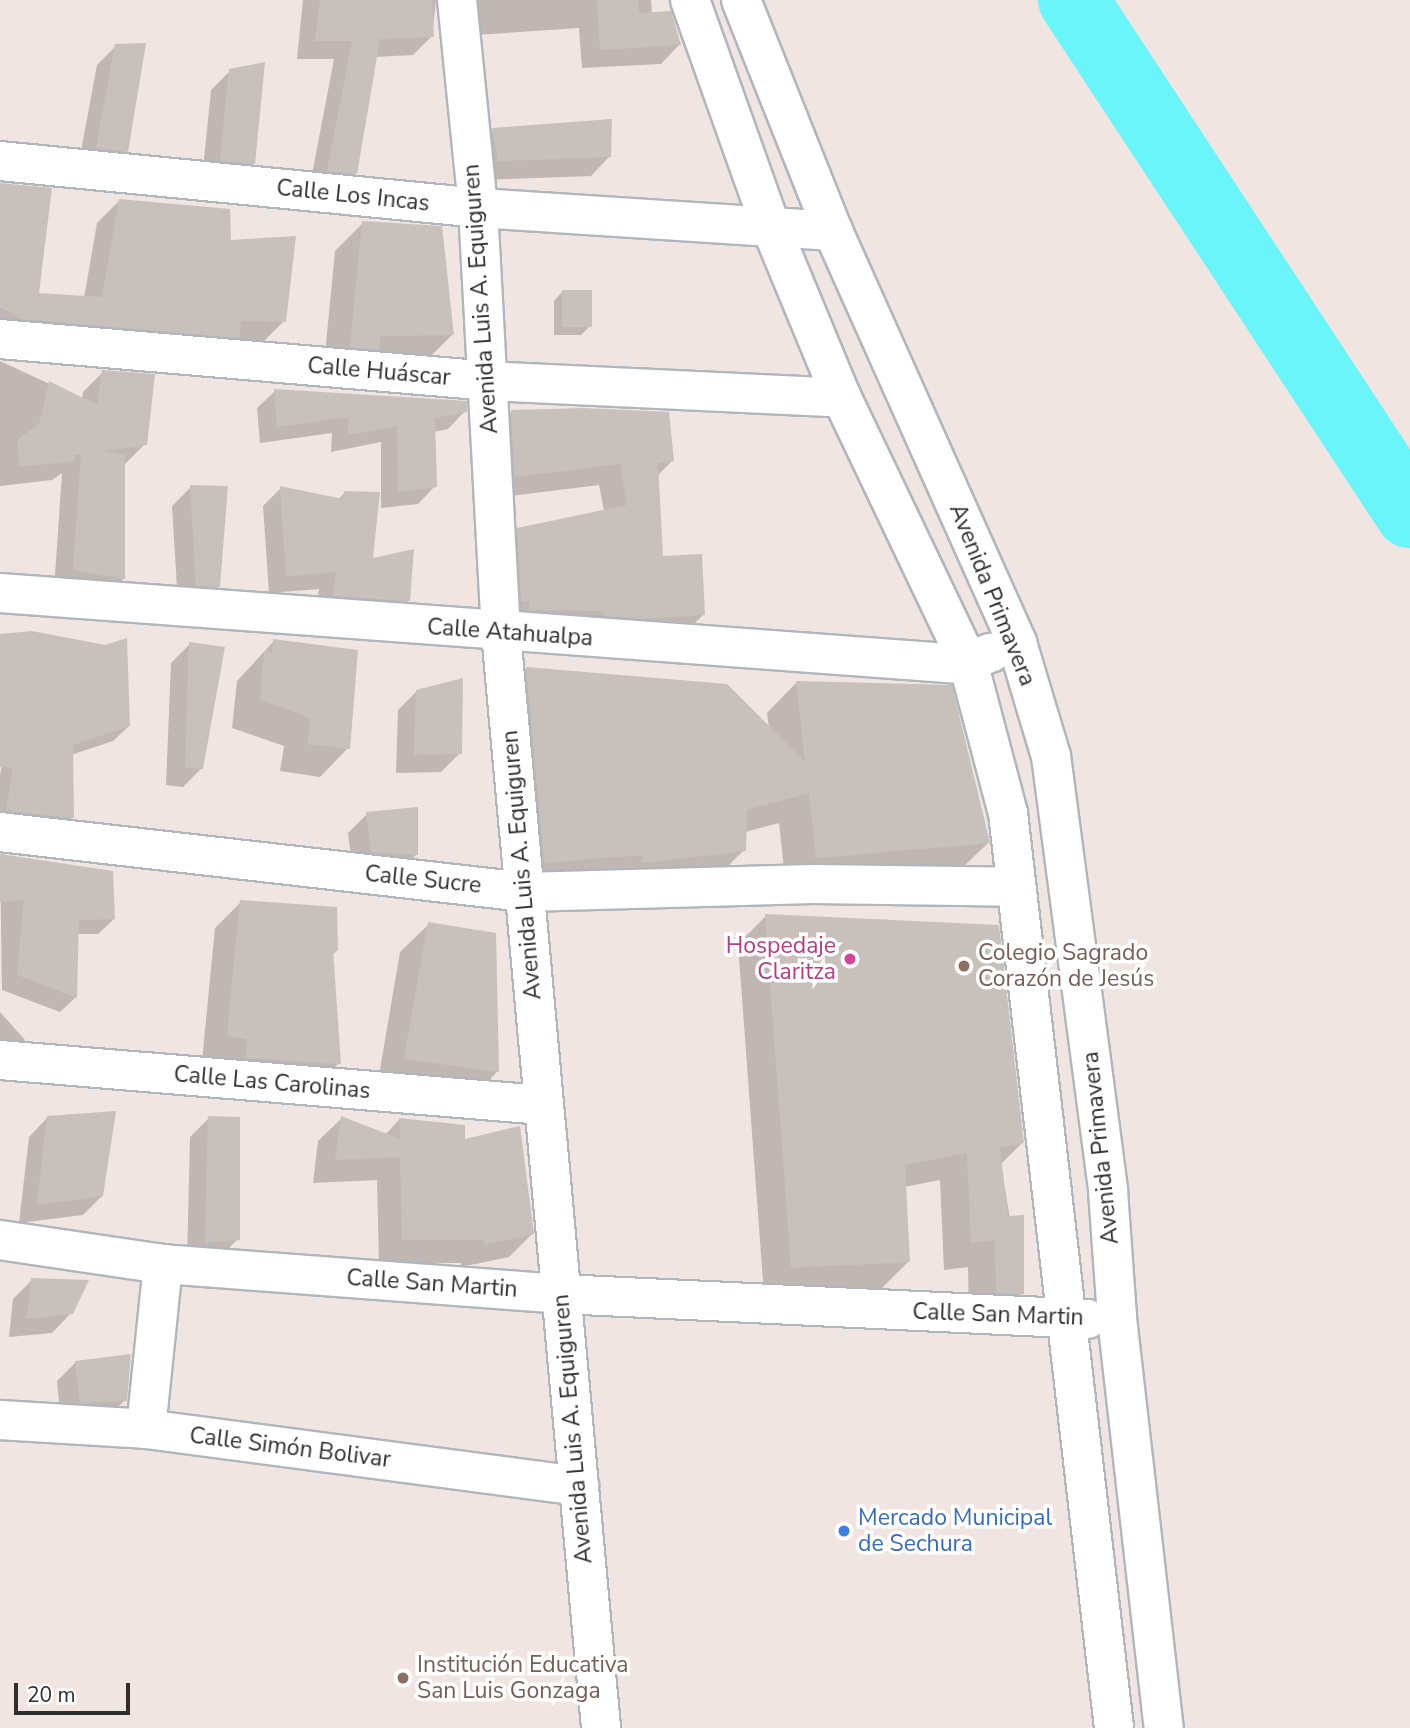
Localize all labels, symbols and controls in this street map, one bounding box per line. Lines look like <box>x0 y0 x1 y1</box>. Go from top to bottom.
street label: Avenida Luis A. Equiguren <box>458 163 504 435</box>
street label: Calle Los Incas <box>275 174 431 218</box>
street label: Calle Huáscar <box>306 352 452 392</box>
street label: Avenida Primavera <box>943 500 1041 690</box>
street label: Calle Atahualpa <box>426 613 594 653</box>
street label: Avenida Luis A. Equiguren <box>496 729 548 1001</box>
street label: Calle Sucre <box>363 860 483 900</box>
place label: Hospedaje Claritza <box>726 932 836 986</box>
place label: Colegio Sagrado Corazón de Jesús <box>978 939 1154 993</box>
marker: Hospedaje Claritza <box>842 951 858 967</box>
marker: Colegio Sagrado Corazón de Jesús <box>956 958 972 974</box>
street label: Avenida Primavera <box>1077 1050 1125 1246</box>
street label: Calle Las Carolinas <box>173 1061 371 1105</box>
street label: Calle San Martin <box>346 1264 518 1304</box>
street label: Avenida Luis A. Equiguren <box>547 1293 599 1565</box>
street label: Calle San Martin <box>912 1298 1084 1332</box>
street label: Calle Simón Bolivar <box>188 1422 392 1474</box>
place label: Mercado Municipal de Sechura <box>858 1504 1052 1558</box>
marker: Mercado Municipal de Sechura <box>836 1523 852 1539</box>
place label: Institución Educativa San Luis Gonzaga <box>417 1651 629 1705</box>
scale bar <box>18 1668 133 1712</box>
marker: Institución Educativa San Luis Gonzaga <box>395 1670 411 1686</box>
text: 20 m <box>27 1681 76 1709</box>

